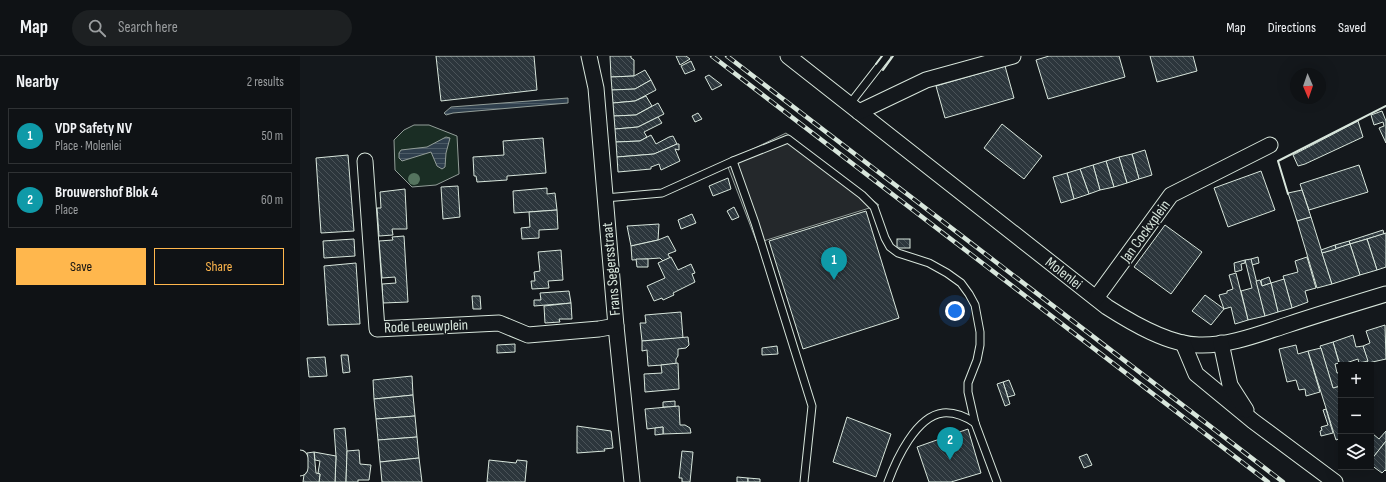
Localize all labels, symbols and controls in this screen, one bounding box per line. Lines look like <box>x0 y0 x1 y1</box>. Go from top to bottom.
search box <box>72 10 352 46</box>
text: Map <box>20 16 48 39</box>
icon: search <box>86 17 108 39</box>
text: Search here <box>118 18 178 37</box>
text: Map <box>1226 19 1246 36</box>
text: Directions <box>1268 19 1316 36</box>
text: Saved <box>1338 19 1366 36</box>
north arrow <box>1290 68 1326 104</box>
text: Nearby <box>16 72 59 92</box>
text: 2 results <box>247 74 284 90</box>
text: VDP Safety NV <box>55 119 132 138</box>
text: 1 <box>27 128 33 144</box>
text: 50 m <box>262 128 283 144</box>
text: Place · Molenlei <box>55 138 121 154</box>
text: Brouwershof Blok 4 <box>55 183 158 202</box>
text: 2 <box>27 192 33 208</box>
text: 60 m <box>261 192 283 208</box>
street label: Jan Cockxplein <box>1116 196 1174 267</box>
text: Place <box>55 202 78 218</box>
street label: Frans Segersstraat <box>598 221 625 316</box>
pin: 1 <box>821 247 847 280</box>
button: Save <box>16 248 146 285</box>
button: Share <box>154 248 284 285</box>
street label: Molenlei <box>1041 253 1086 294</box>
your location <box>945 301 965 321</box>
street label: Rode Leeuwplein <box>384 316 468 337</box>
map controls <box>1338 362 1374 470</box>
button: + <box>1338 362 1374 398</box>
button: − <box>1338 398 1374 434</box>
pin: 2 <box>937 427 963 460</box>
button: layers <box>1338 434 1374 470</box>

